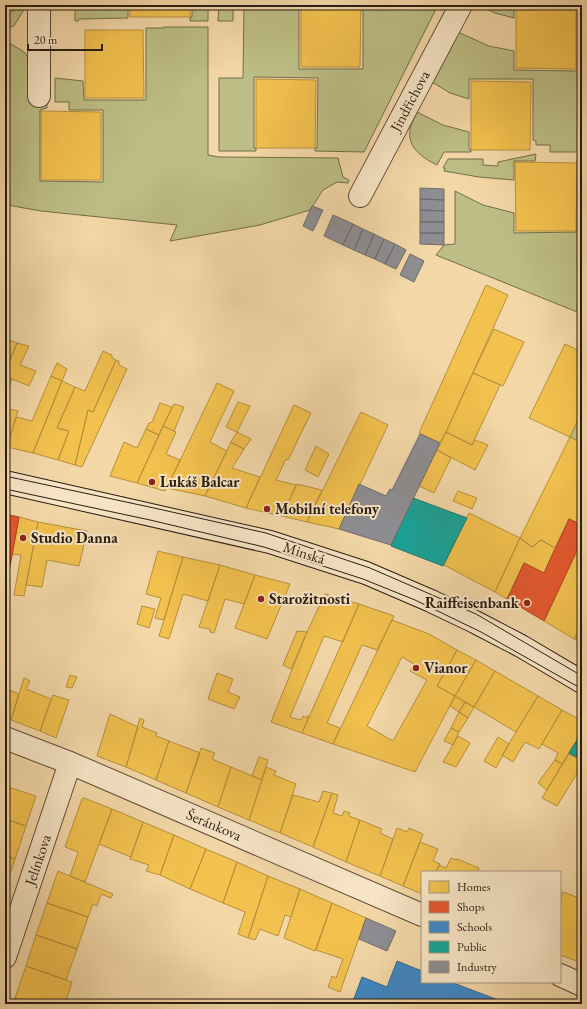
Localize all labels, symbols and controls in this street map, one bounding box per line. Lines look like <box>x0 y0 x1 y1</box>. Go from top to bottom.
scale bar <box>28 26 102 52</box>
text: 20 m <box>34 32 58 48</box>
street label: Jindřichova <box>385 67 434 136</box>
place label: Lukáš Balcar <box>160 472 240 491</box>
marker: Lukáš Balcar <box>147 477 157 487</box>
place label: Mobilní telefony <box>275 499 380 518</box>
marker: Mobilní telefony <box>262 504 272 514</box>
place label: Studio Danna <box>31 528 118 547</box>
marker: Studio Danna <box>18 533 28 543</box>
street label: Minská <box>281 537 328 568</box>
place label: Starožitnosti <box>269 589 351 608</box>
place label: Raiffeisenbank <box>425 593 520 612</box>
marker: Starožitnosti <box>256 594 266 604</box>
marker: Raiffeisenbank <box>522 598 532 608</box>
place label: Vianor <box>424 658 468 677</box>
marker: Vianor <box>411 663 421 673</box>
street label: Šeránkova <box>184 804 245 845</box>
street label: Jelínkova <box>19 832 55 890</box>
legend <box>421 871 561 983</box>
text: Homes <box>457 879 491 895</box>
text: Shops <box>457 899 485 915</box>
text: Schools <box>457 919 492 935</box>
text: Public <box>457 939 487 955</box>
text: Industry <box>457 959 497 975</box>

